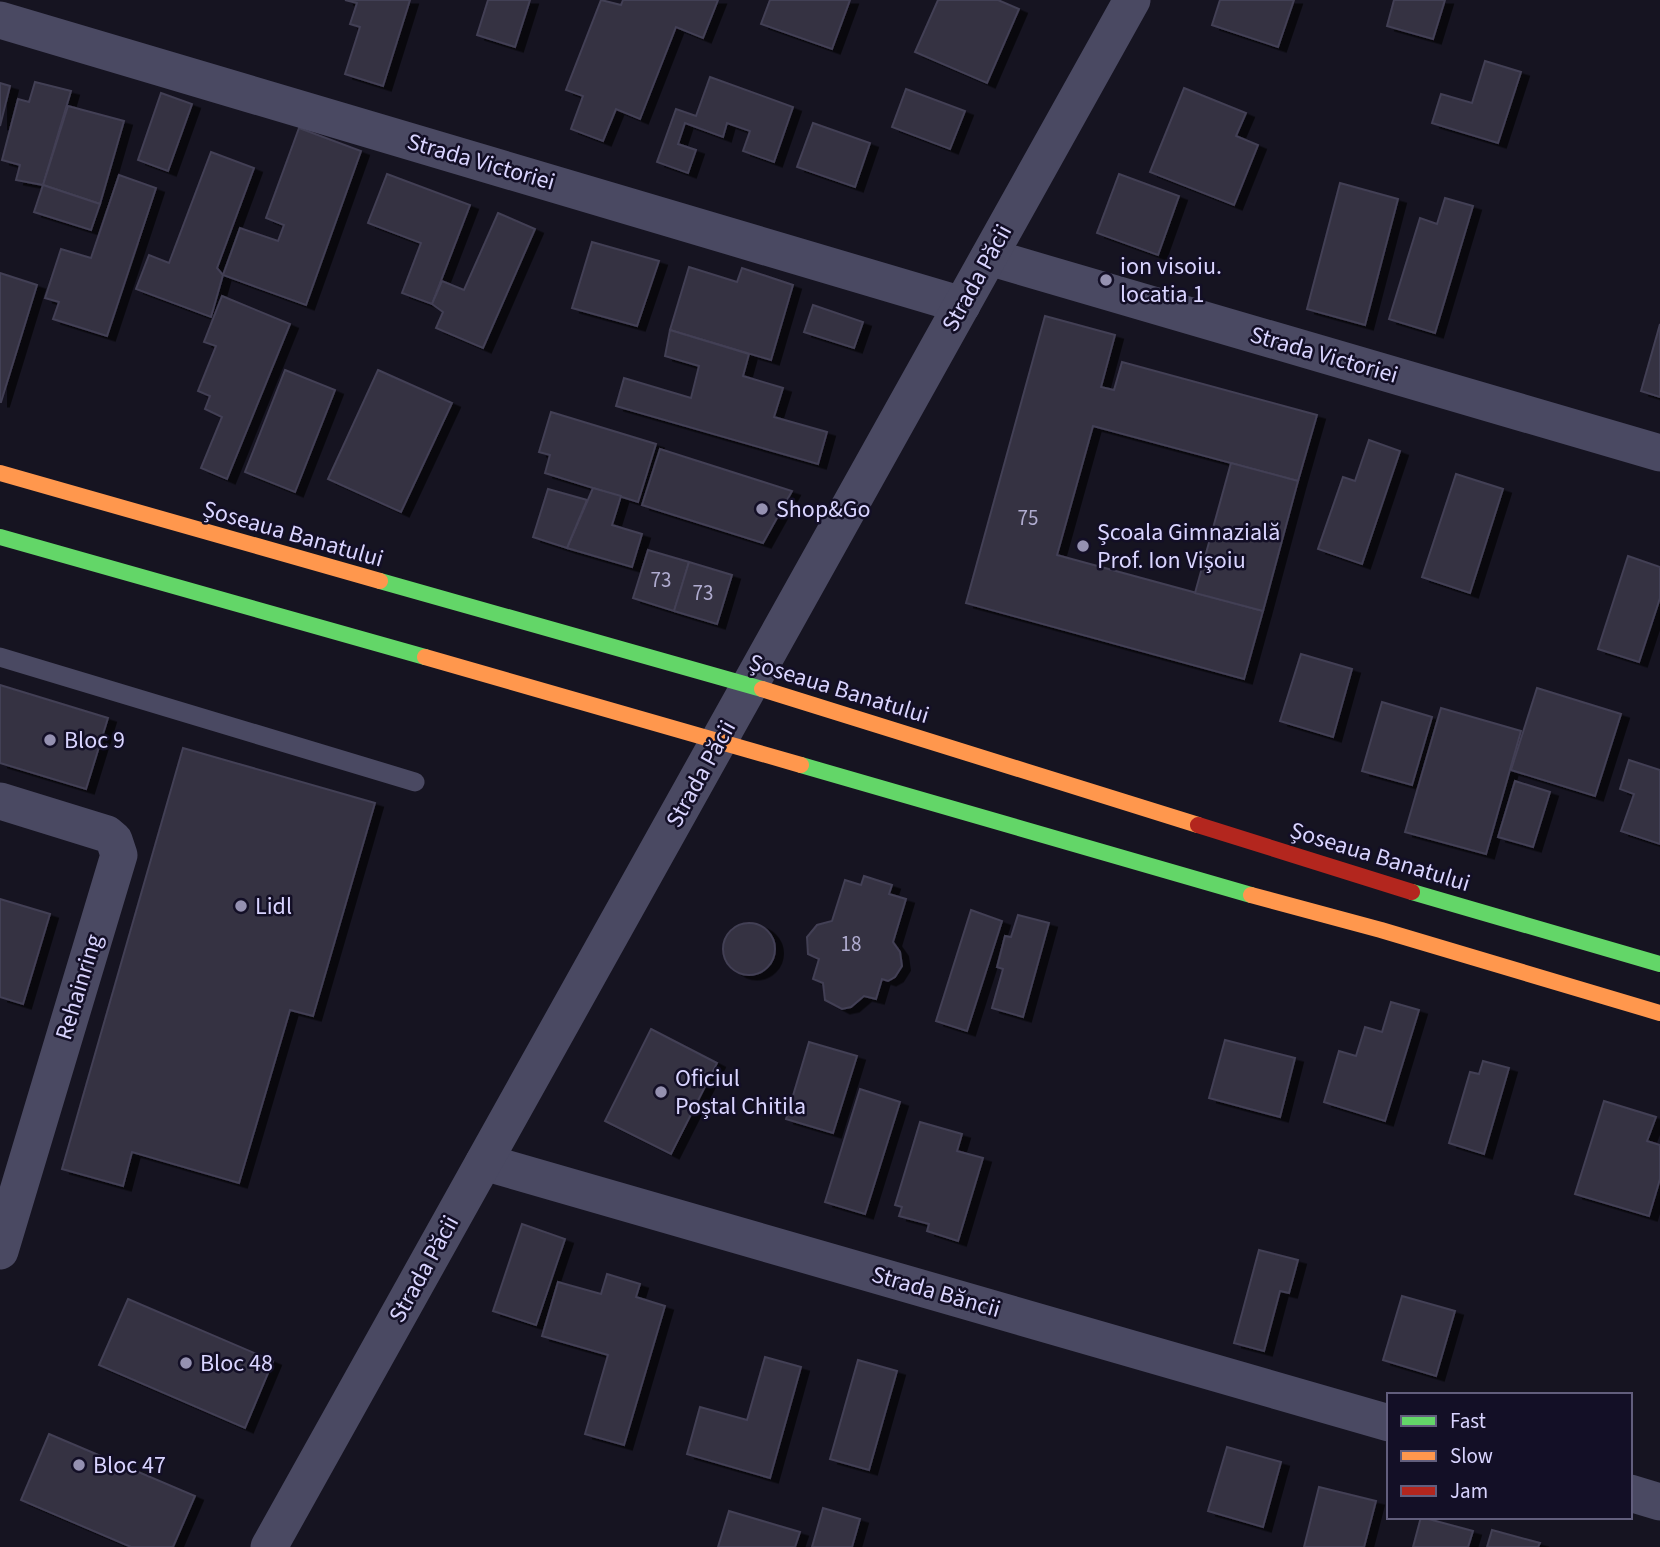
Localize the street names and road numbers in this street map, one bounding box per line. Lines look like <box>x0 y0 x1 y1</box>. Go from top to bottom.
street label: Strada Victoriei <box>403 124 559 200</box>
street label: Strada Păcii <box>933 218 1021 338</box>
street label: Strada Victoriei <box>1246 317 1402 393</box>
street label: Șoseaua Banatului <box>198 491 388 577</box>
street label: Șoseaua Banatului <box>745 645 933 733</box>
street label: Strada Păcii <box>657 714 745 834</box>
street label: Șoseaua Banatului <box>1286 813 1474 901</box>
street label: Rehainring <box>46 930 112 1044</box>
street label: Strada Păcii <box>380 1209 468 1329</box>
street label: Strada Băncii <box>867 1257 1005 1327</box>

